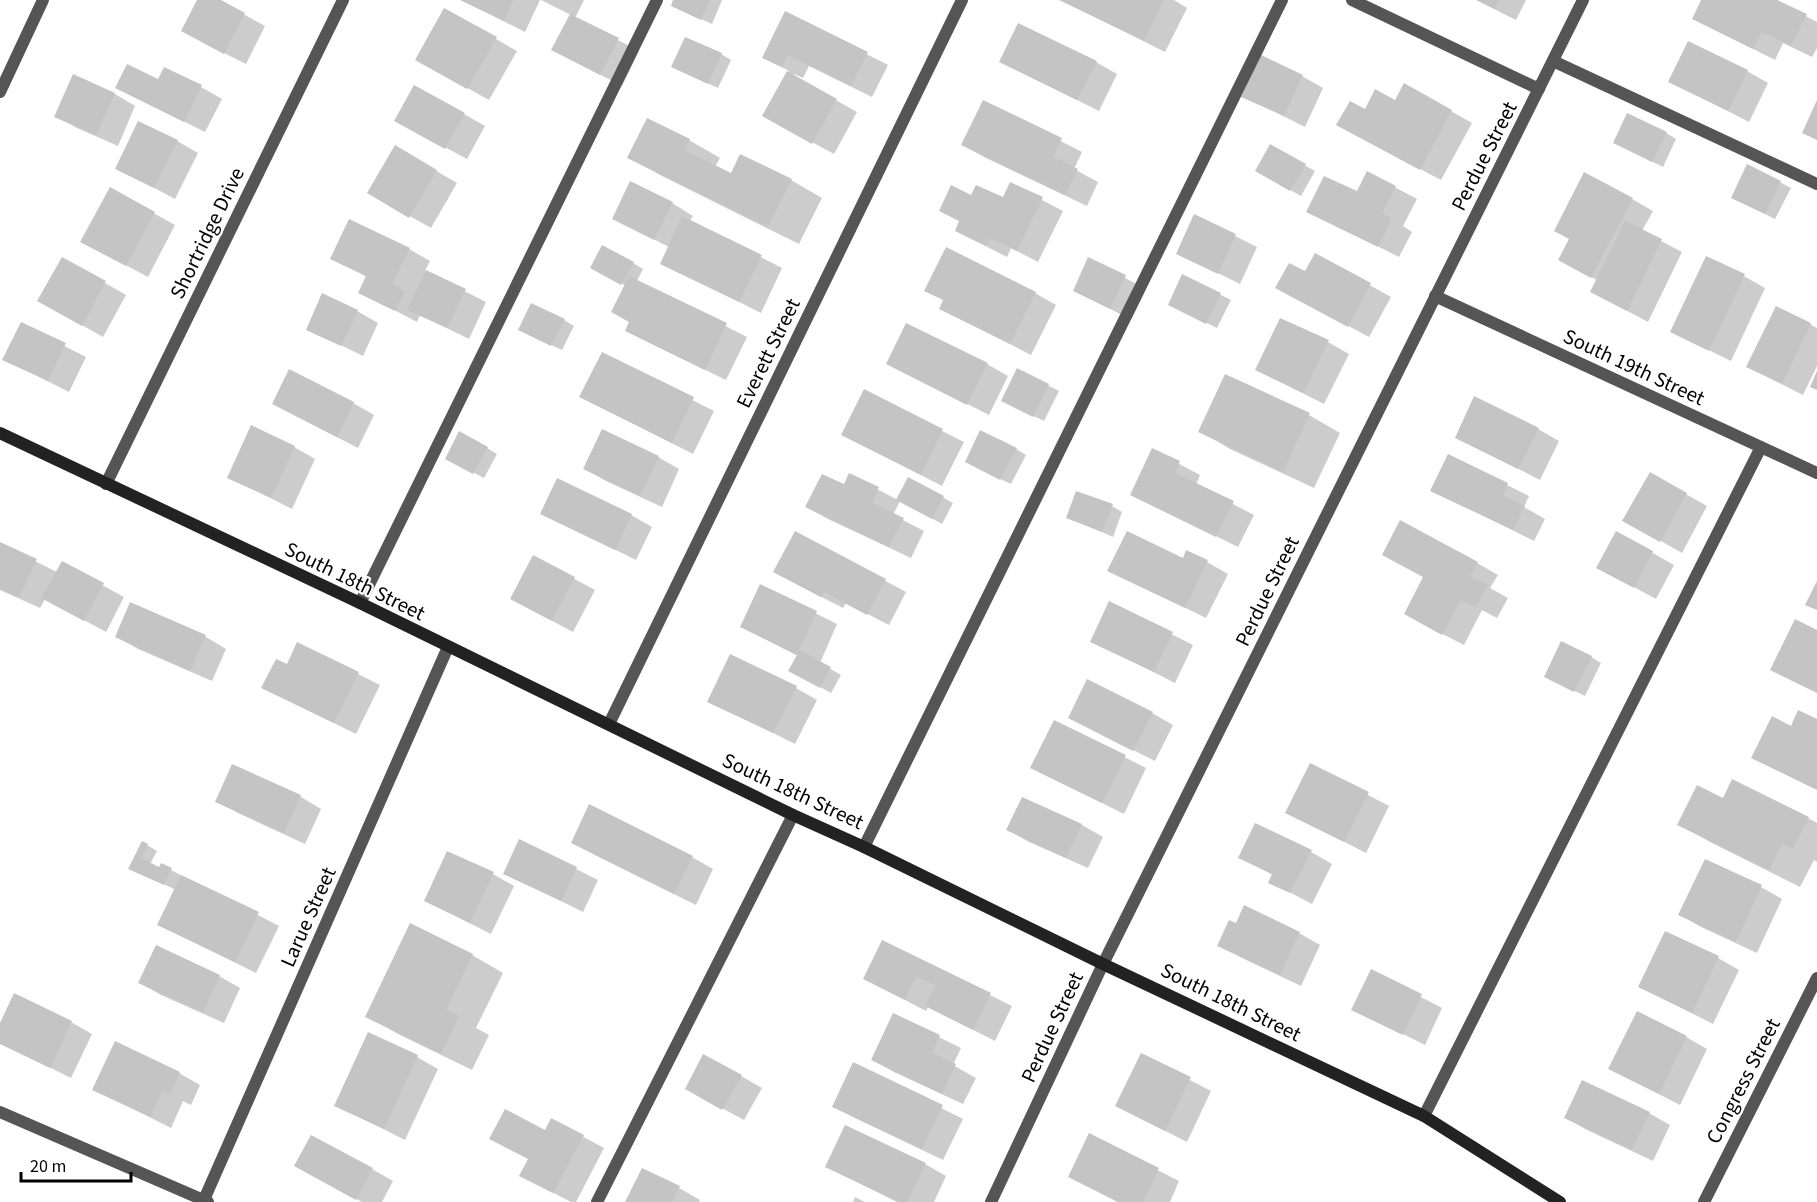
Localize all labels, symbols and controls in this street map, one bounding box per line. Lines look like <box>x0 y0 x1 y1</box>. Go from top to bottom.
street label: Perdue Street <box>1444 96 1524 216</box>
street label: Shortridge Drive <box>162 162 252 304</box>
street label: Everett Street <box>728 293 808 413</box>
street label: South 19th Street <box>1558 321 1710 413</box>
street label: Perdue Street <box>1227 531 1307 651</box>
street label: South 18th Street <box>280 534 430 628</box>
street label: South 18th Street <box>717 745 869 837</box>
street label: Larue Street <box>273 862 343 972</box>
street label: South 18th Street <box>1156 955 1306 1049</box>
street label: Perdue Street <box>1013 967 1091 1087</box>
street label: Congress Street <box>1698 1013 1788 1149</box>
scale bar <box>21 1145 130 1183</box>
text: 20 m <box>30 1154 66 1179</box>

